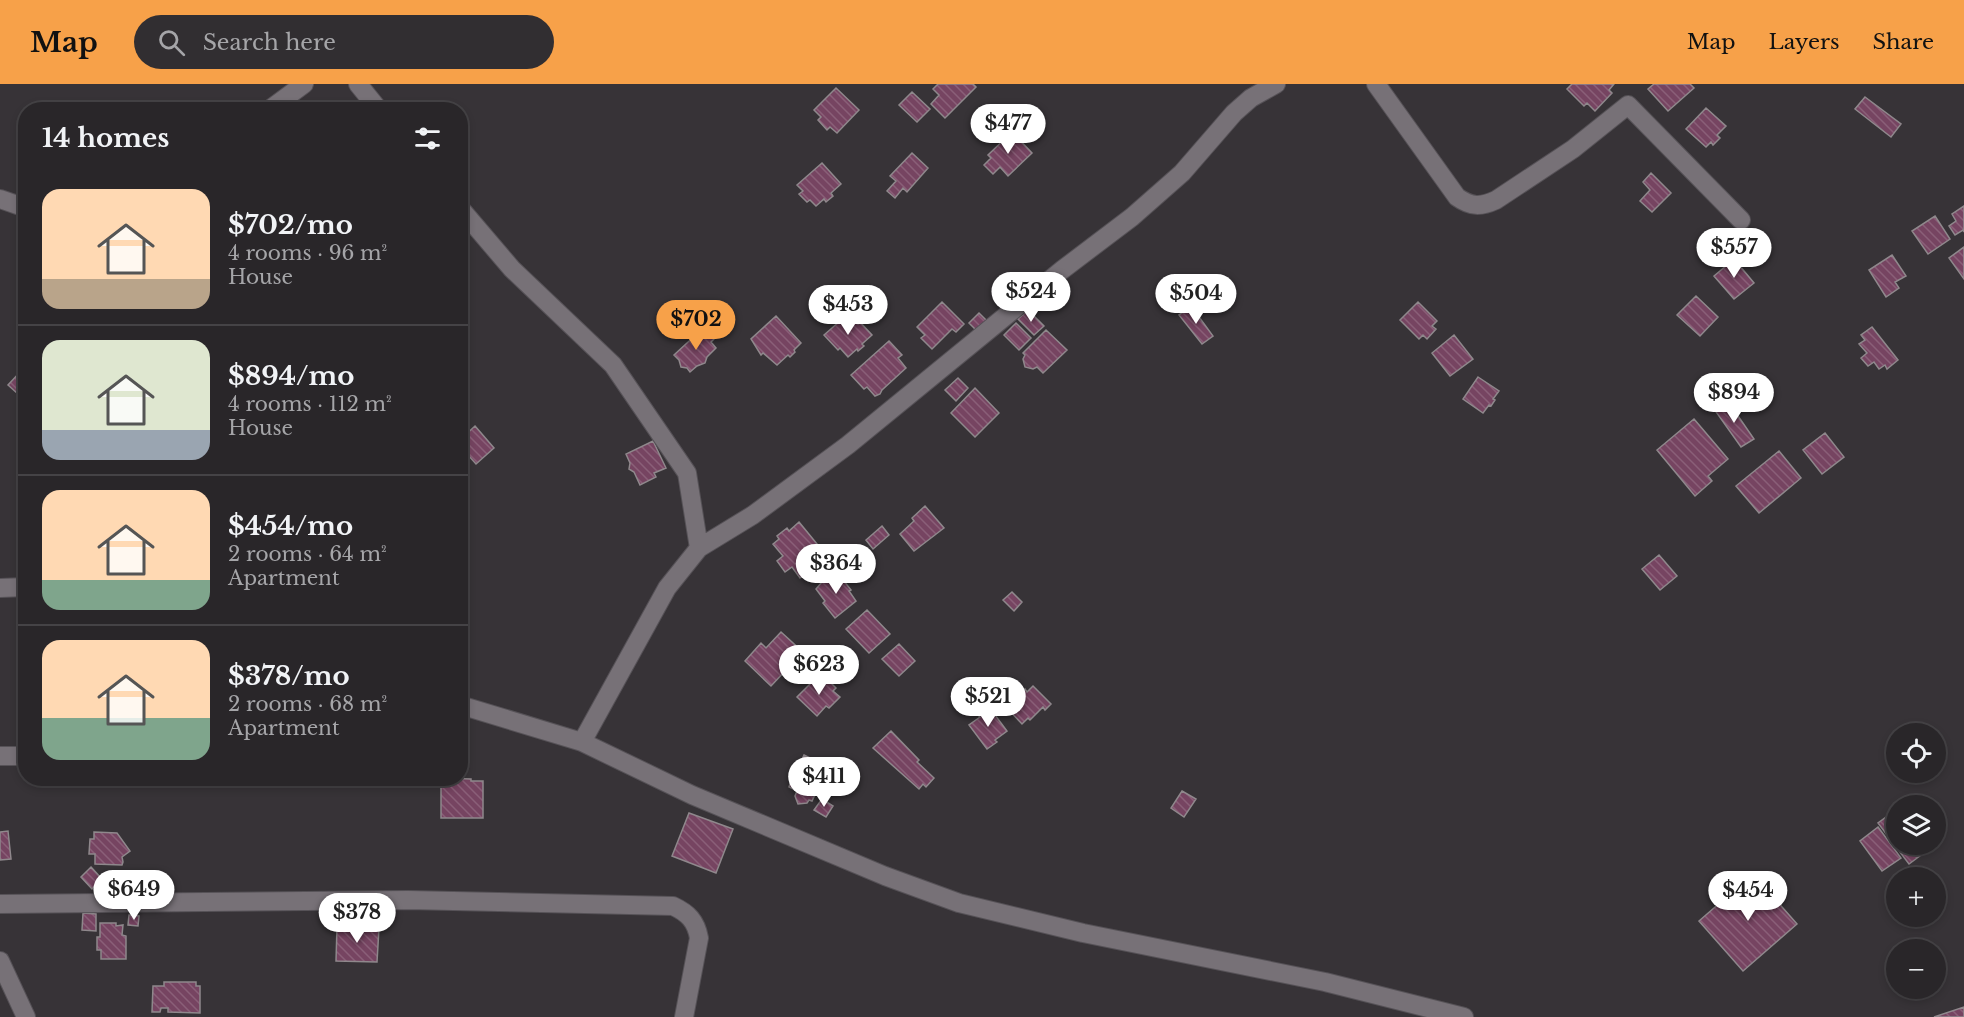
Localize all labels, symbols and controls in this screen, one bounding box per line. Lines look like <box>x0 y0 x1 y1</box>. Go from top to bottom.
search box <box>134 15 554 69</box>
text: Map <box>30 25 98 60</box>
icon: search <box>155 26 188 59</box>
text: Search here <box>203 29 336 56</box>
text: Map <box>1687 29 1736 55</box>
text: Layers <box>1769 29 1840 55</box>
text: Share <box>1873 29 1934 55</box>
pin: $477 <box>972 104 1044 155</box>
text: $477 <box>985 111 1031 135</box>
text: 14 homes <box>42 122 169 154</box>
icon: filters <box>411 122 444 155</box>
text: $702/mo <box>228 209 353 241</box>
icon: home <box>90 213 162 285</box>
pin: $557 <box>1698 228 1770 279</box>
text: $557 <box>1711 235 1758 259</box>
text: 4 rooms · 96 m² <box>228 241 387 265</box>
text: House <box>228 265 293 289</box>
pin: $524 <box>995 272 1067 323</box>
pin: $504 <box>1160 274 1232 325</box>
text: $524 <box>1005 279 1057 303</box>
text: $504 <box>1169 281 1223 305</box>
pin: $453 <box>812 285 884 336</box>
text: $453 <box>823 292 873 316</box>
pin: $702 <box>660 300 732 351</box>
text: $702 <box>670 307 722 331</box>
text: $894/mo <box>228 360 354 392</box>
icon: home <box>90 364 162 436</box>
pin: $894 <box>1698 373 1770 424</box>
text: $894 <box>1708 380 1760 404</box>
text: 4 rooms · 112 m² <box>228 392 392 416</box>
text: House <box>228 416 293 440</box>
text: $454/mo <box>228 510 353 542</box>
icon: home <box>90 514 162 586</box>
text: 2 rooms · 64 m² <box>228 542 387 566</box>
pin: $364 <box>800 544 872 595</box>
text: $364 <box>810 551 862 575</box>
text: Apartment <box>228 566 339 590</box>
pin: $623 <box>783 645 855 696</box>
text: $623 <box>793 652 845 676</box>
text: $378/mo <box>228 660 350 692</box>
icon: home <box>90 664 162 736</box>
pin: $521 <box>952 677 1024 728</box>
text: $521 <box>965 684 1011 708</box>
text: 2 rooms · 68 m² <box>228 692 387 716</box>
text: Apartment <box>228 716 339 740</box>
map controls <box>1886 723 1946 999</box>
button: locate <box>1886 723 1946 783</box>
pin: $411 <box>788 757 860 808</box>
text: $411 <box>802 764 846 788</box>
button: layers <box>1886 795 1946 855</box>
button: + <box>1886 867 1946 927</box>
pin: $649 <box>98 870 170 921</box>
pin: $454 <box>1712 871 1784 922</box>
text: $649 <box>107 877 161 901</box>
text: $454 <box>1722 878 1774 902</box>
pin: $378 <box>321 893 393 944</box>
text: $378 <box>333 900 381 924</box>
button: − <box>1886 939 1946 999</box>

